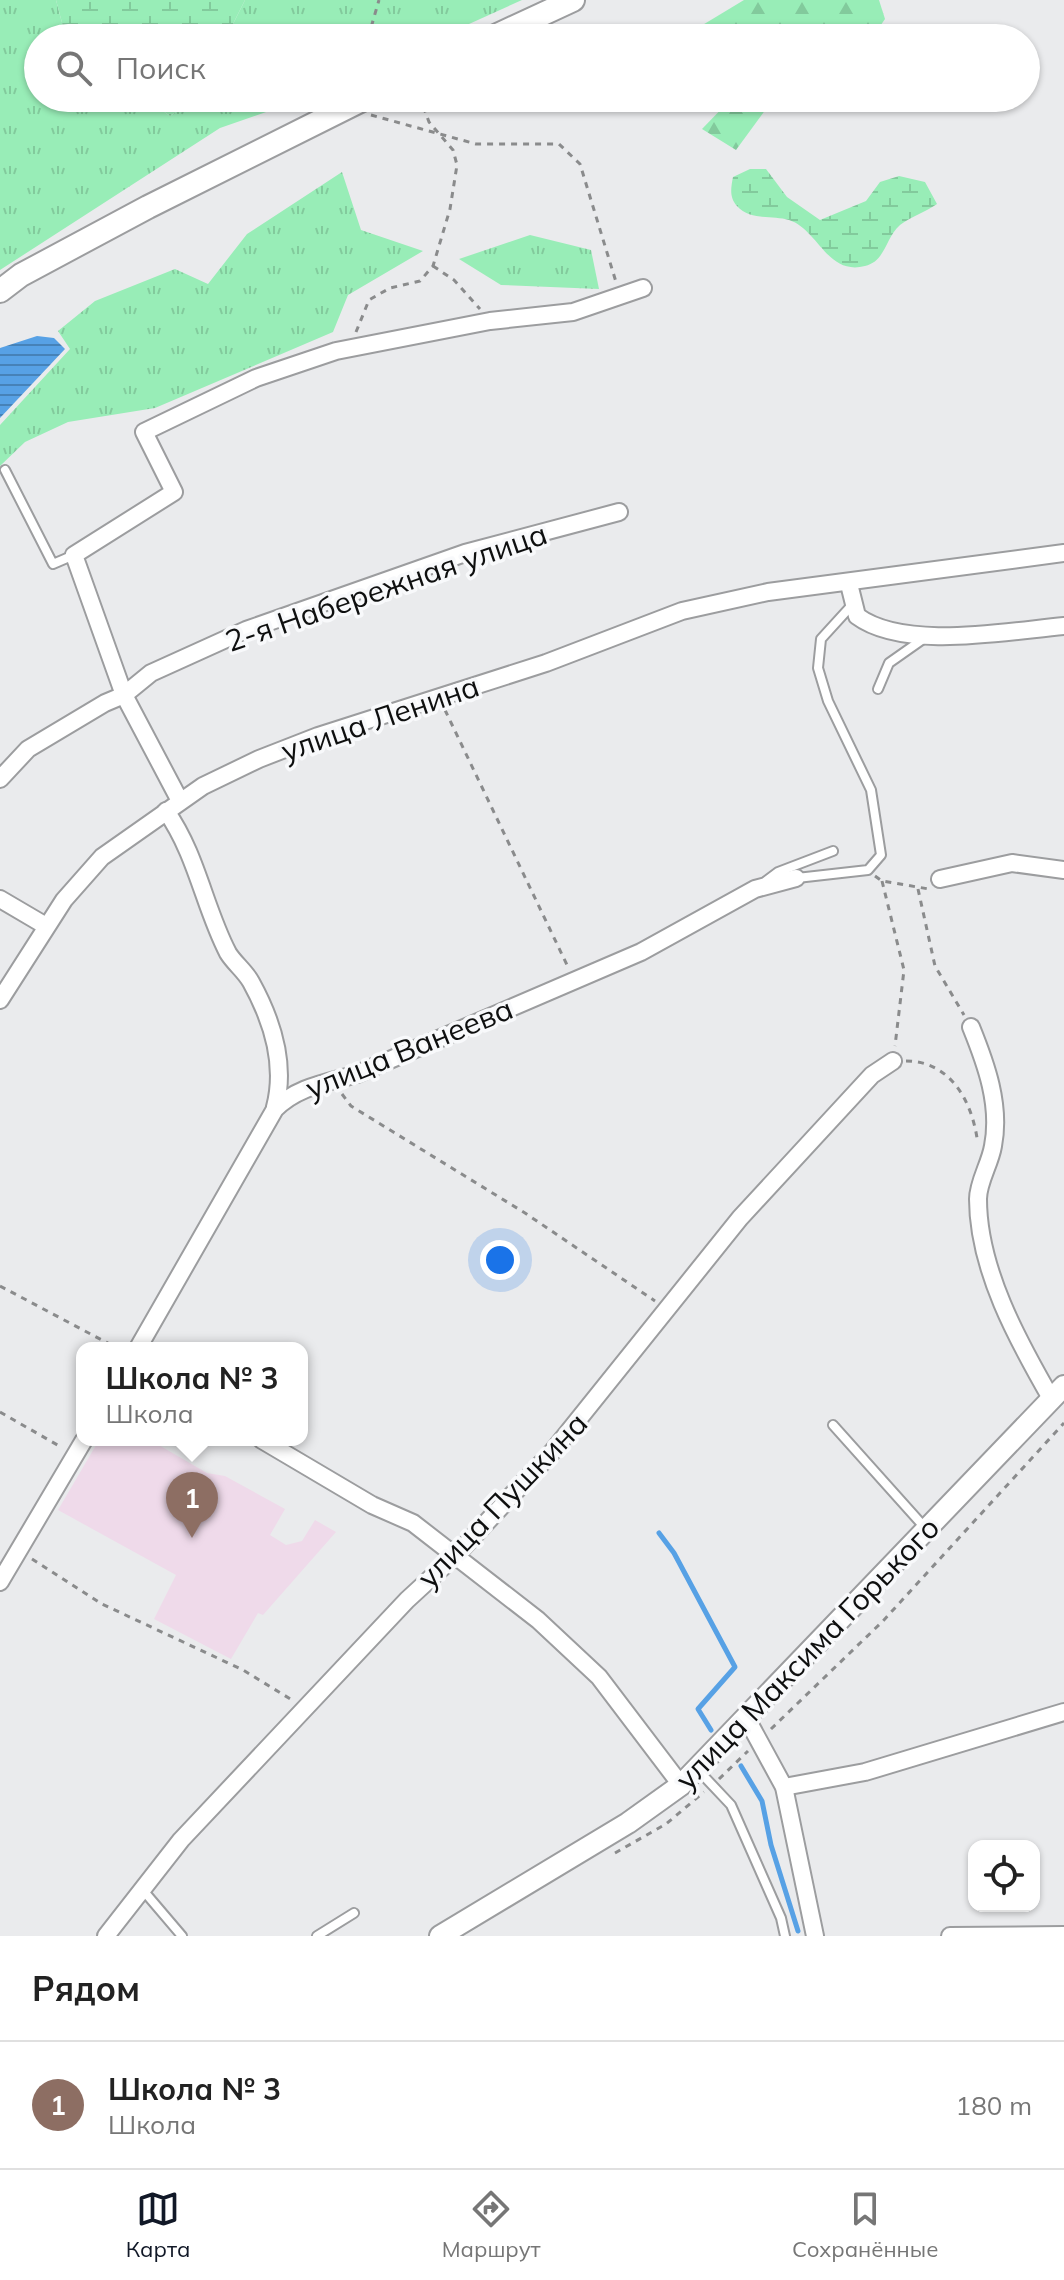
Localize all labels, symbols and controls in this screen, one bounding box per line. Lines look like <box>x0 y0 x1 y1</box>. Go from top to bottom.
search box <box>24 24 1040 112</box>
icon: search <box>52 46 96 90</box>
text: Поиск <box>116 49 206 87</box>
street label: 2-я Набережная улица <box>220 514 552 660</box>
street label: улица Ленина <box>276 666 484 770</box>
street label: улица Ванеева <box>300 989 518 1107</box>
your location <box>480 1240 520 1280</box>
popup <box>76 1342 308 1446</box>
text: Школа № 3 <box>105 1359 279 1397</box>
text: Школа <box>105 1397 194 1430</box>
street label: улица Пушкина <box>409 1404 595 1596</box>
pin: 1 <box>166 1472 218 1538</box>
street label: улица Максима Горького <box>667 1509 947 1797</box>
map controls <box>968 1840 1040 1912</box>
button: locate <box>968 1840 1040 1912</box>
text: Рядом <box>32 1967 140 2010</box>
text: Школа № 3 <box>108 2070 281 2108</box>
text: 1 <box>50 2089 66 2122</box>
text: 180 m <box>956 2089 1032 2122</box>
text: Школа <box>108 2108 196 2141</box>
tab: Карта <box>126 2187 190 2263</box>
tab: Маршрут <box>442 2187 541 2263</box>
tab: Сохранённые <box>792 2187 938 2263</box>

